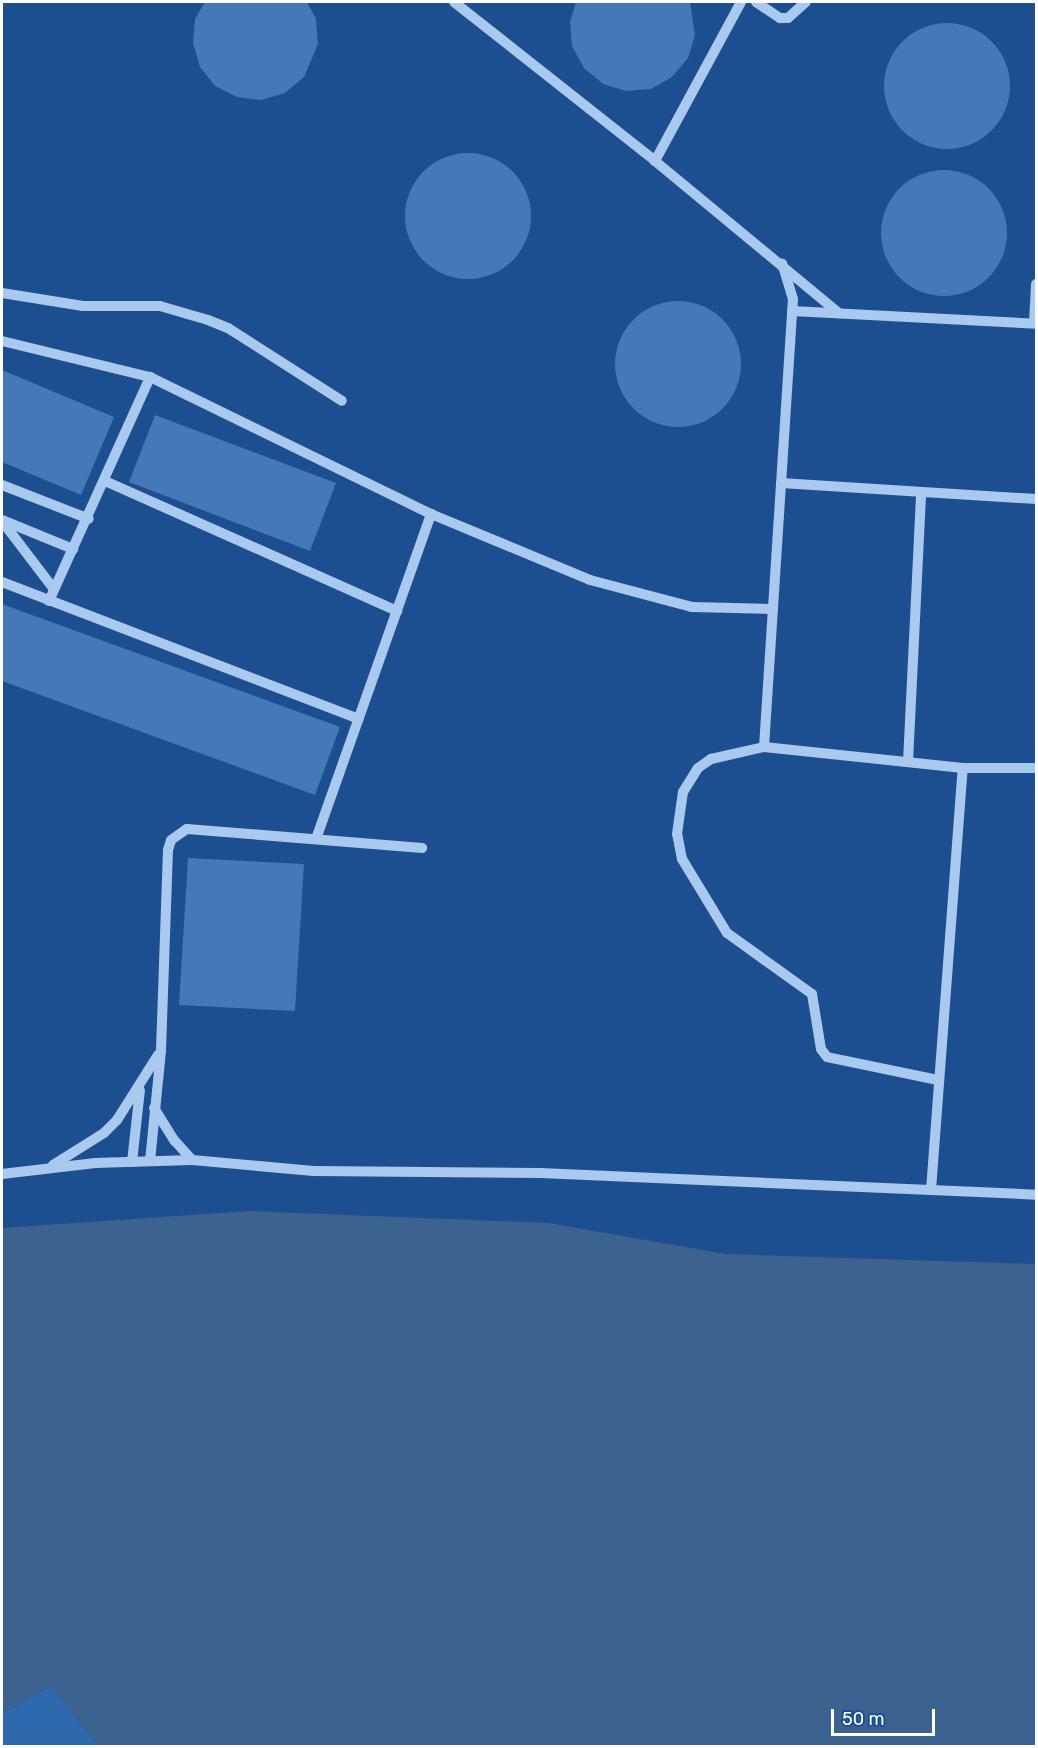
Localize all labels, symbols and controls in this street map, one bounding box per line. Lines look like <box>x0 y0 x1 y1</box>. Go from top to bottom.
scale bar <box>834 1697 938 1735</box>
text: 50 m <box>842 1708 885 1730</box>

